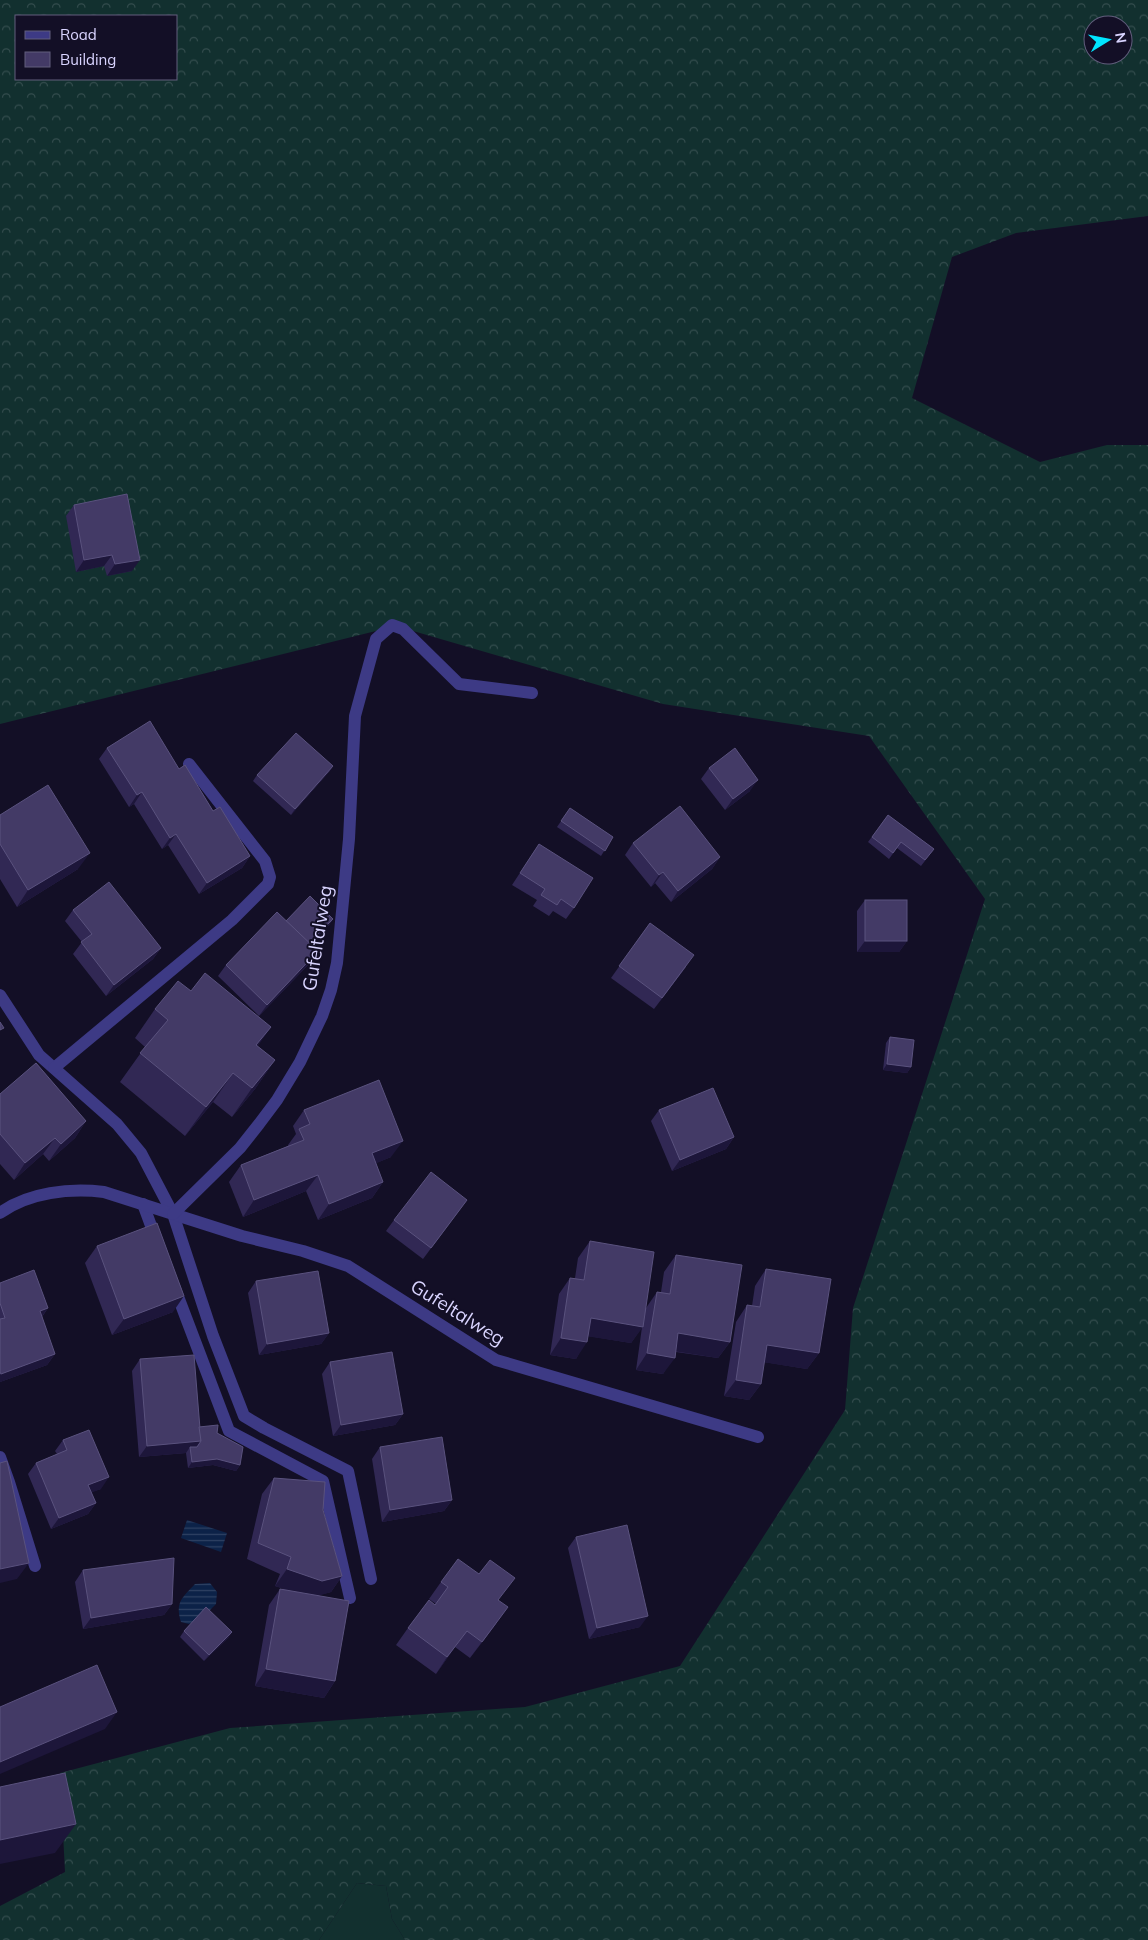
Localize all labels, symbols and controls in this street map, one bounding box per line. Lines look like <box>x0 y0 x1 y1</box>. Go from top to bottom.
legend <box>15 15 178 80</box>
north arrow <box>1083 15 1133 65</box>
text: Road <box>60 25 97 44</box>
text: N <box>1111 31 1131 45</box>
text: Building <box>60 50 116 69</box>
street label: Gufeltalweg <box>297 883 337 993</box>
street label: Gufeltalweg <box>406 1274 510 1350</box>

